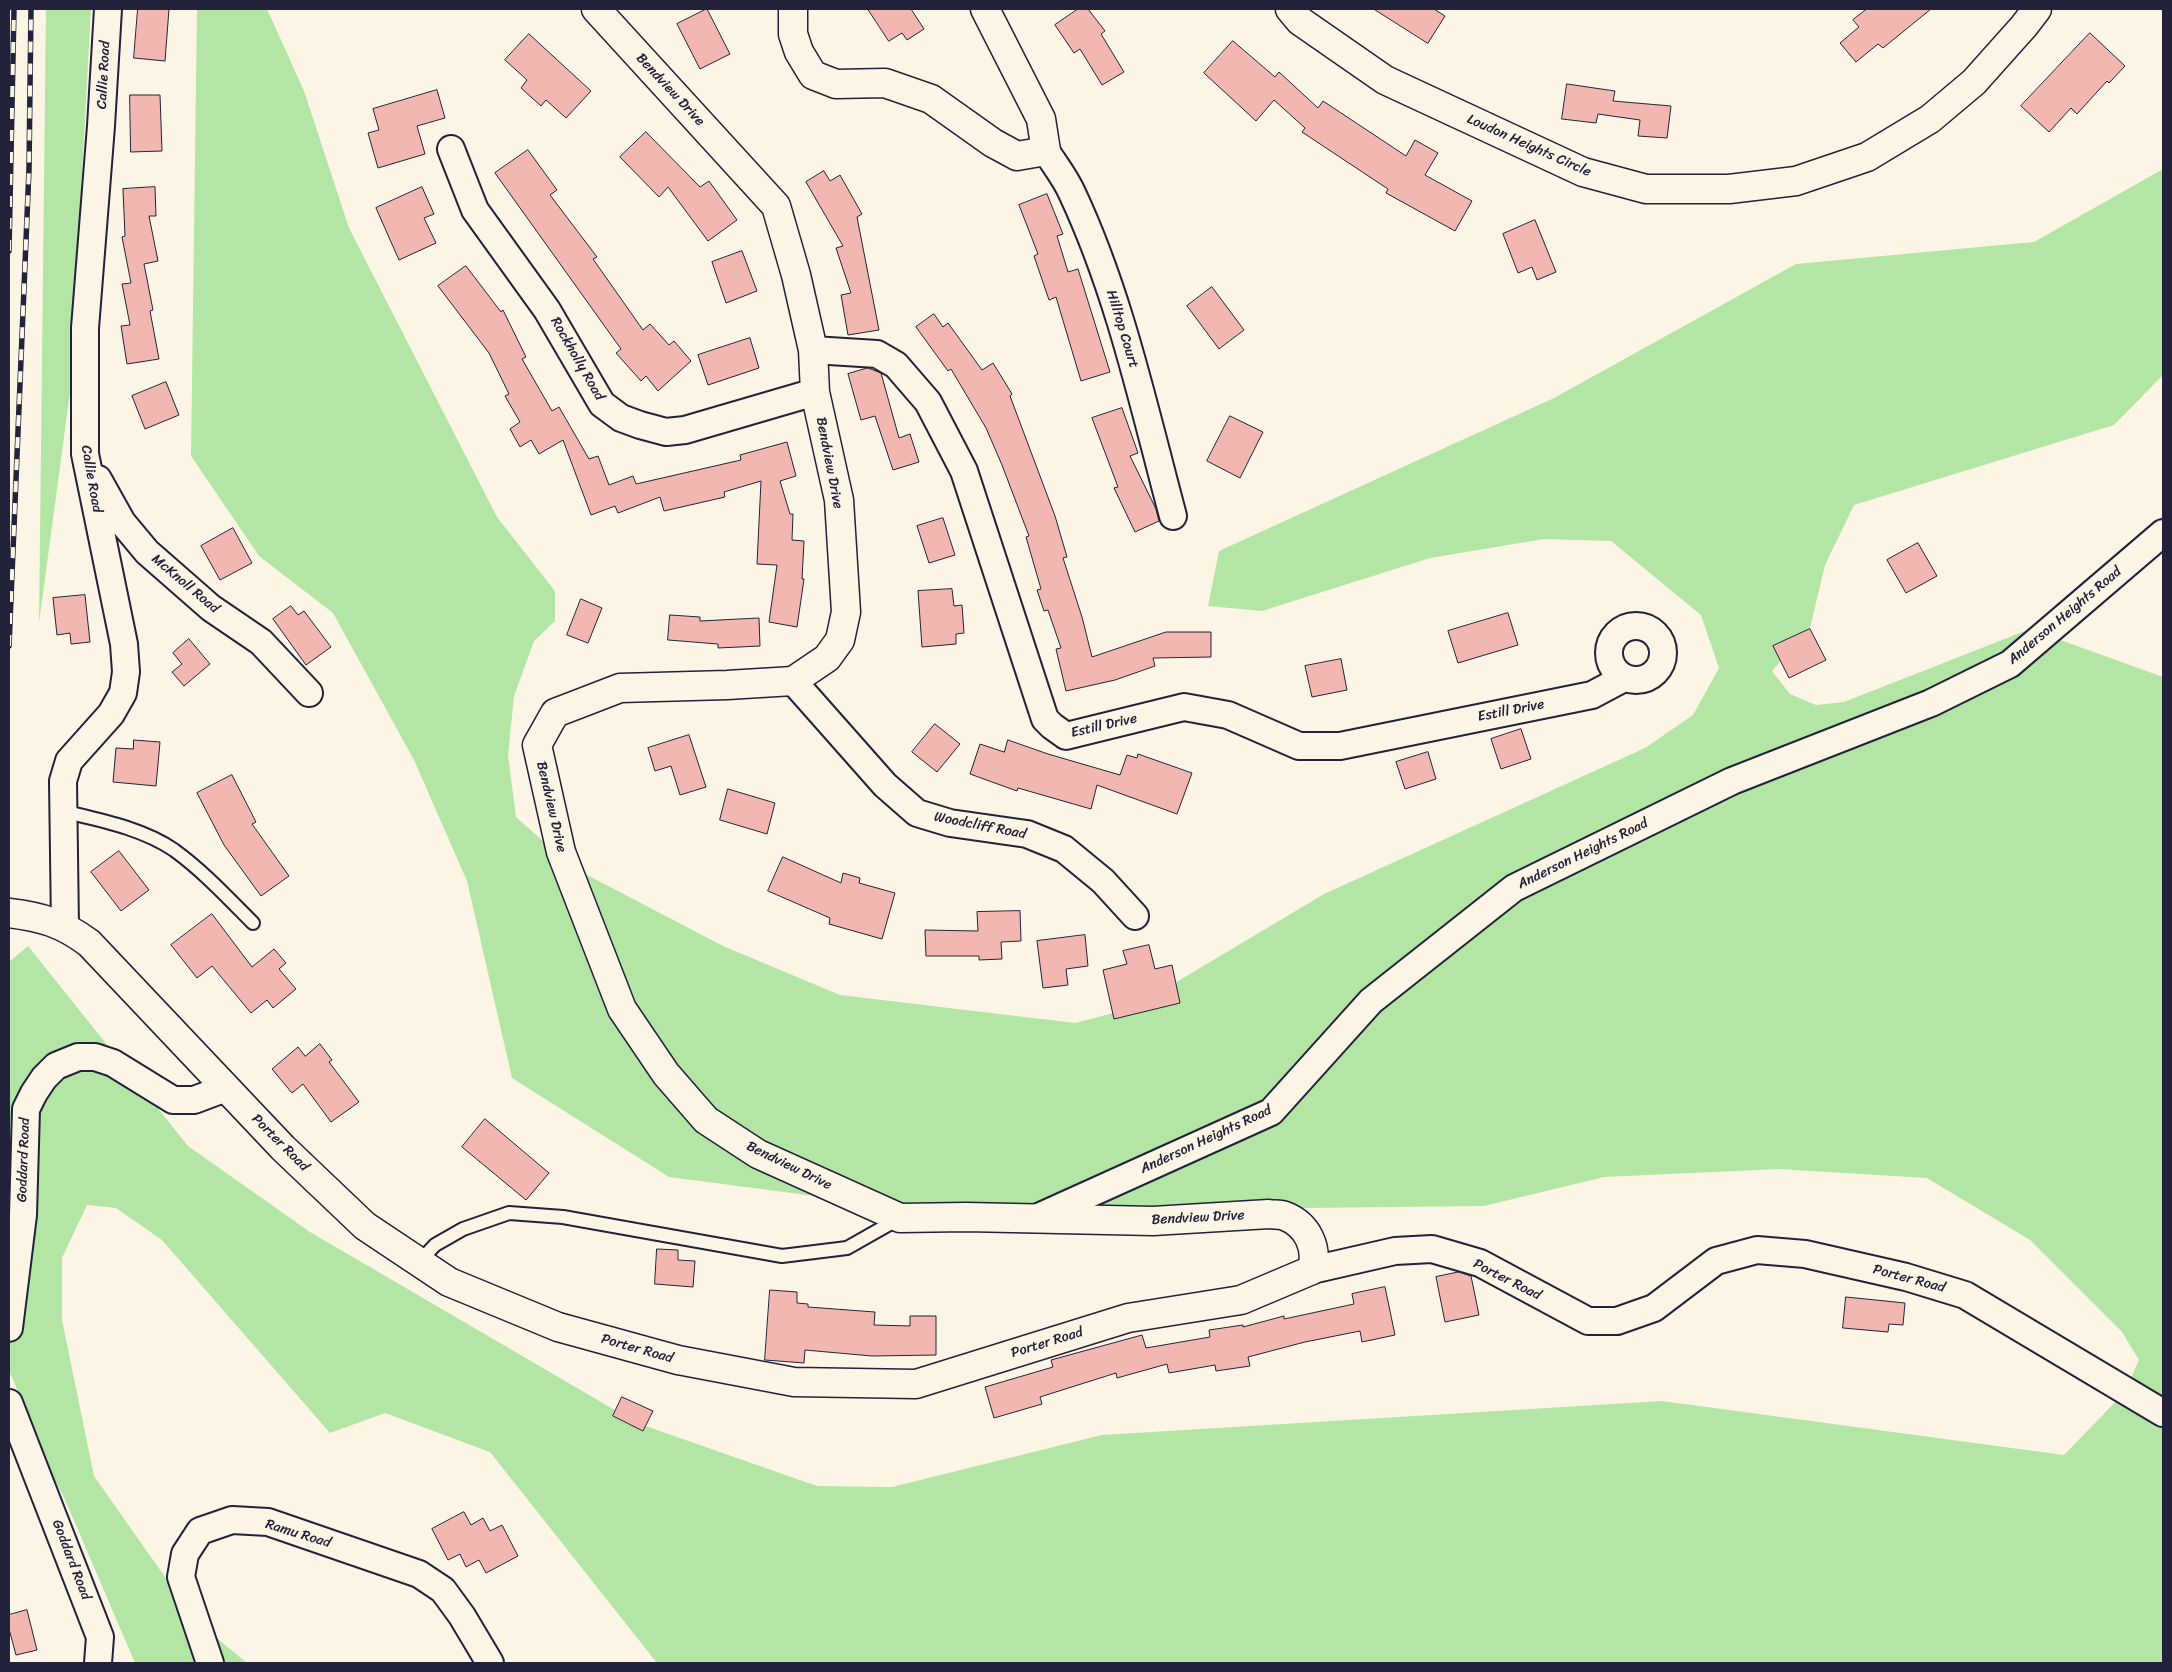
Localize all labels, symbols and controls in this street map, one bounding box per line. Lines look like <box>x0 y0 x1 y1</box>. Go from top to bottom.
street label: Callie Road <box>94 41 114 109</box>
street label: Bendview Drive <box>632 50 708 130</box>
street label: Loudon Heights Circle <box>1464 111 1594 181</box>
street label: Hilltop Court <box>1102 288 1142 370</box>
street label: Rockholly Road <box>546 314 608 404</box>
street label: Bendview Drive <box>812 416 846 510</box>
street label: Callie Road <box>77 444 105 514</box>
street label: McKnoll Road <box>148 551 222 617</box>
street label: Anderson Heights Road <box>2005 564 2125 668</box>
street label: Estill Drive <box>1476 696 1546 726</box>
street label: Estill Drive <box>1069 710 1139 742</box>
street label: Bendview Drive <box>532 760 570 854</box>
street label: Woodcliff Road <box>933 809 1027 843</box>
street label: Anderson Heights Road <box>1515 815 1651 893</box>
street label: Anderson Heights Road <box>1138 1102 1274 1178</box>
street label: Porter Road <box>248 1111 312 1175</box>
street label: Goddard Road <box>14 1118 34 1202</box>
street label: Bendview Drive <box>743 1138 835 1194</box>
street label: Bendview Drive <box>1151 1207 1245 1229</box>
street label: Porter Road <box>1470 1256 1544 1304</box>
street label: Porter Road <box>1871 1261 1947 1297</box>
street label: Porter Road <box>1009 1324 1085 1362</box>
street label: Porter Road <box>599 1331 675 1367</box>
street label: Ramu Road <box>263 1516 333 1552</box>
street label: Goddard Road <box>48 1518 94 1602</box>

